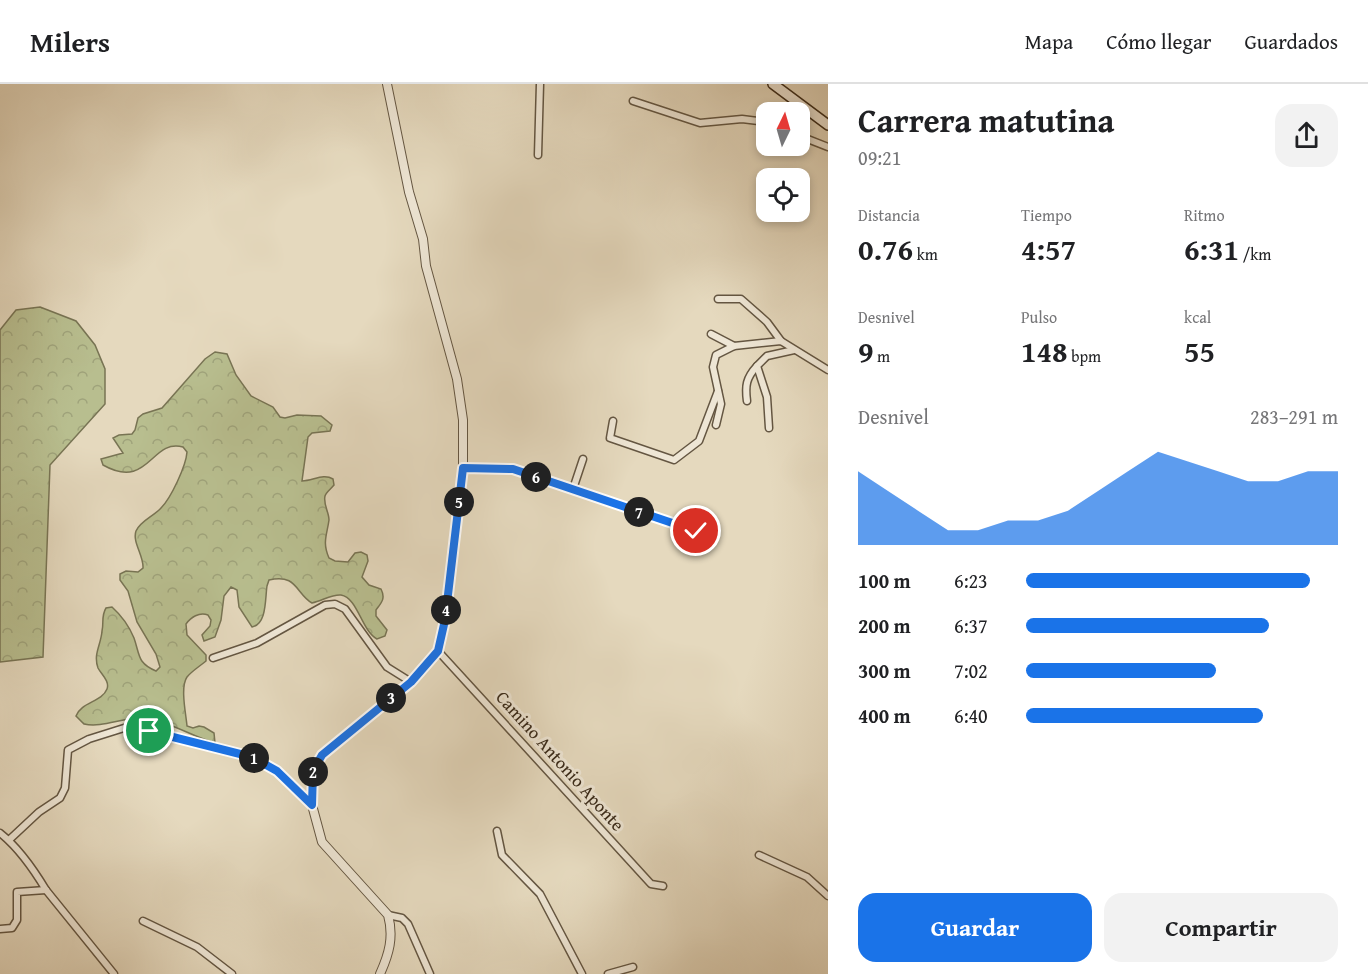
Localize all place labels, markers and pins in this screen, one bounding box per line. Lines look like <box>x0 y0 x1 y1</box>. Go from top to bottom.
pin: 6 <box>521 462 551 492</box>
pin: 5 <box>444 487 474 517</box>
pin: 7 <box>624 497 654 527</box>
pin <box>670 505 721 556</box>
pin: 4 <box>431 595 461 625</box>
pin: 3 <box>376 683 406 713</box>
pin <box>123 705 174 756</box>
pin: 1 <box>239 743 269 773</box>
pin: 2 <box>298 757 328 787</box>

